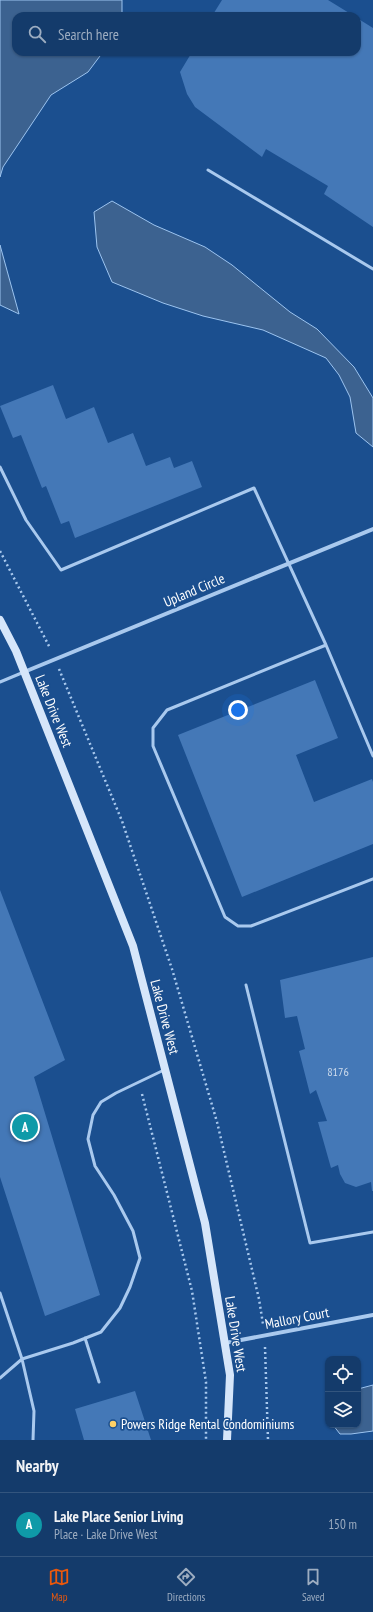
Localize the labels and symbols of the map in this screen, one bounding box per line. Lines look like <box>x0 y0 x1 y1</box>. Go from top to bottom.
street label: Upland Circle <box>161 569 228 611</box>
street label: Lake Drive West <box>31 672 77 750</box>
your location <box>228 700 248 720</box>
street label: Lake Drive West <box>146 978 184 1057</box>
house number: 8176 <box>327 1064 349 1079</box>
pin: A <box>12 1112 38 1142</box>
street label: Lake Drive West <box>221 1295 251 1373</box>
street label: Mallory Court <box>263 1303 331 1333</box>
place label: Powers Ridge Rental Condominiums <box>121 1415 295 1433</box>
marker: Powers Ridge Rental Condominiums <box>108 1419 118 1429</box>

